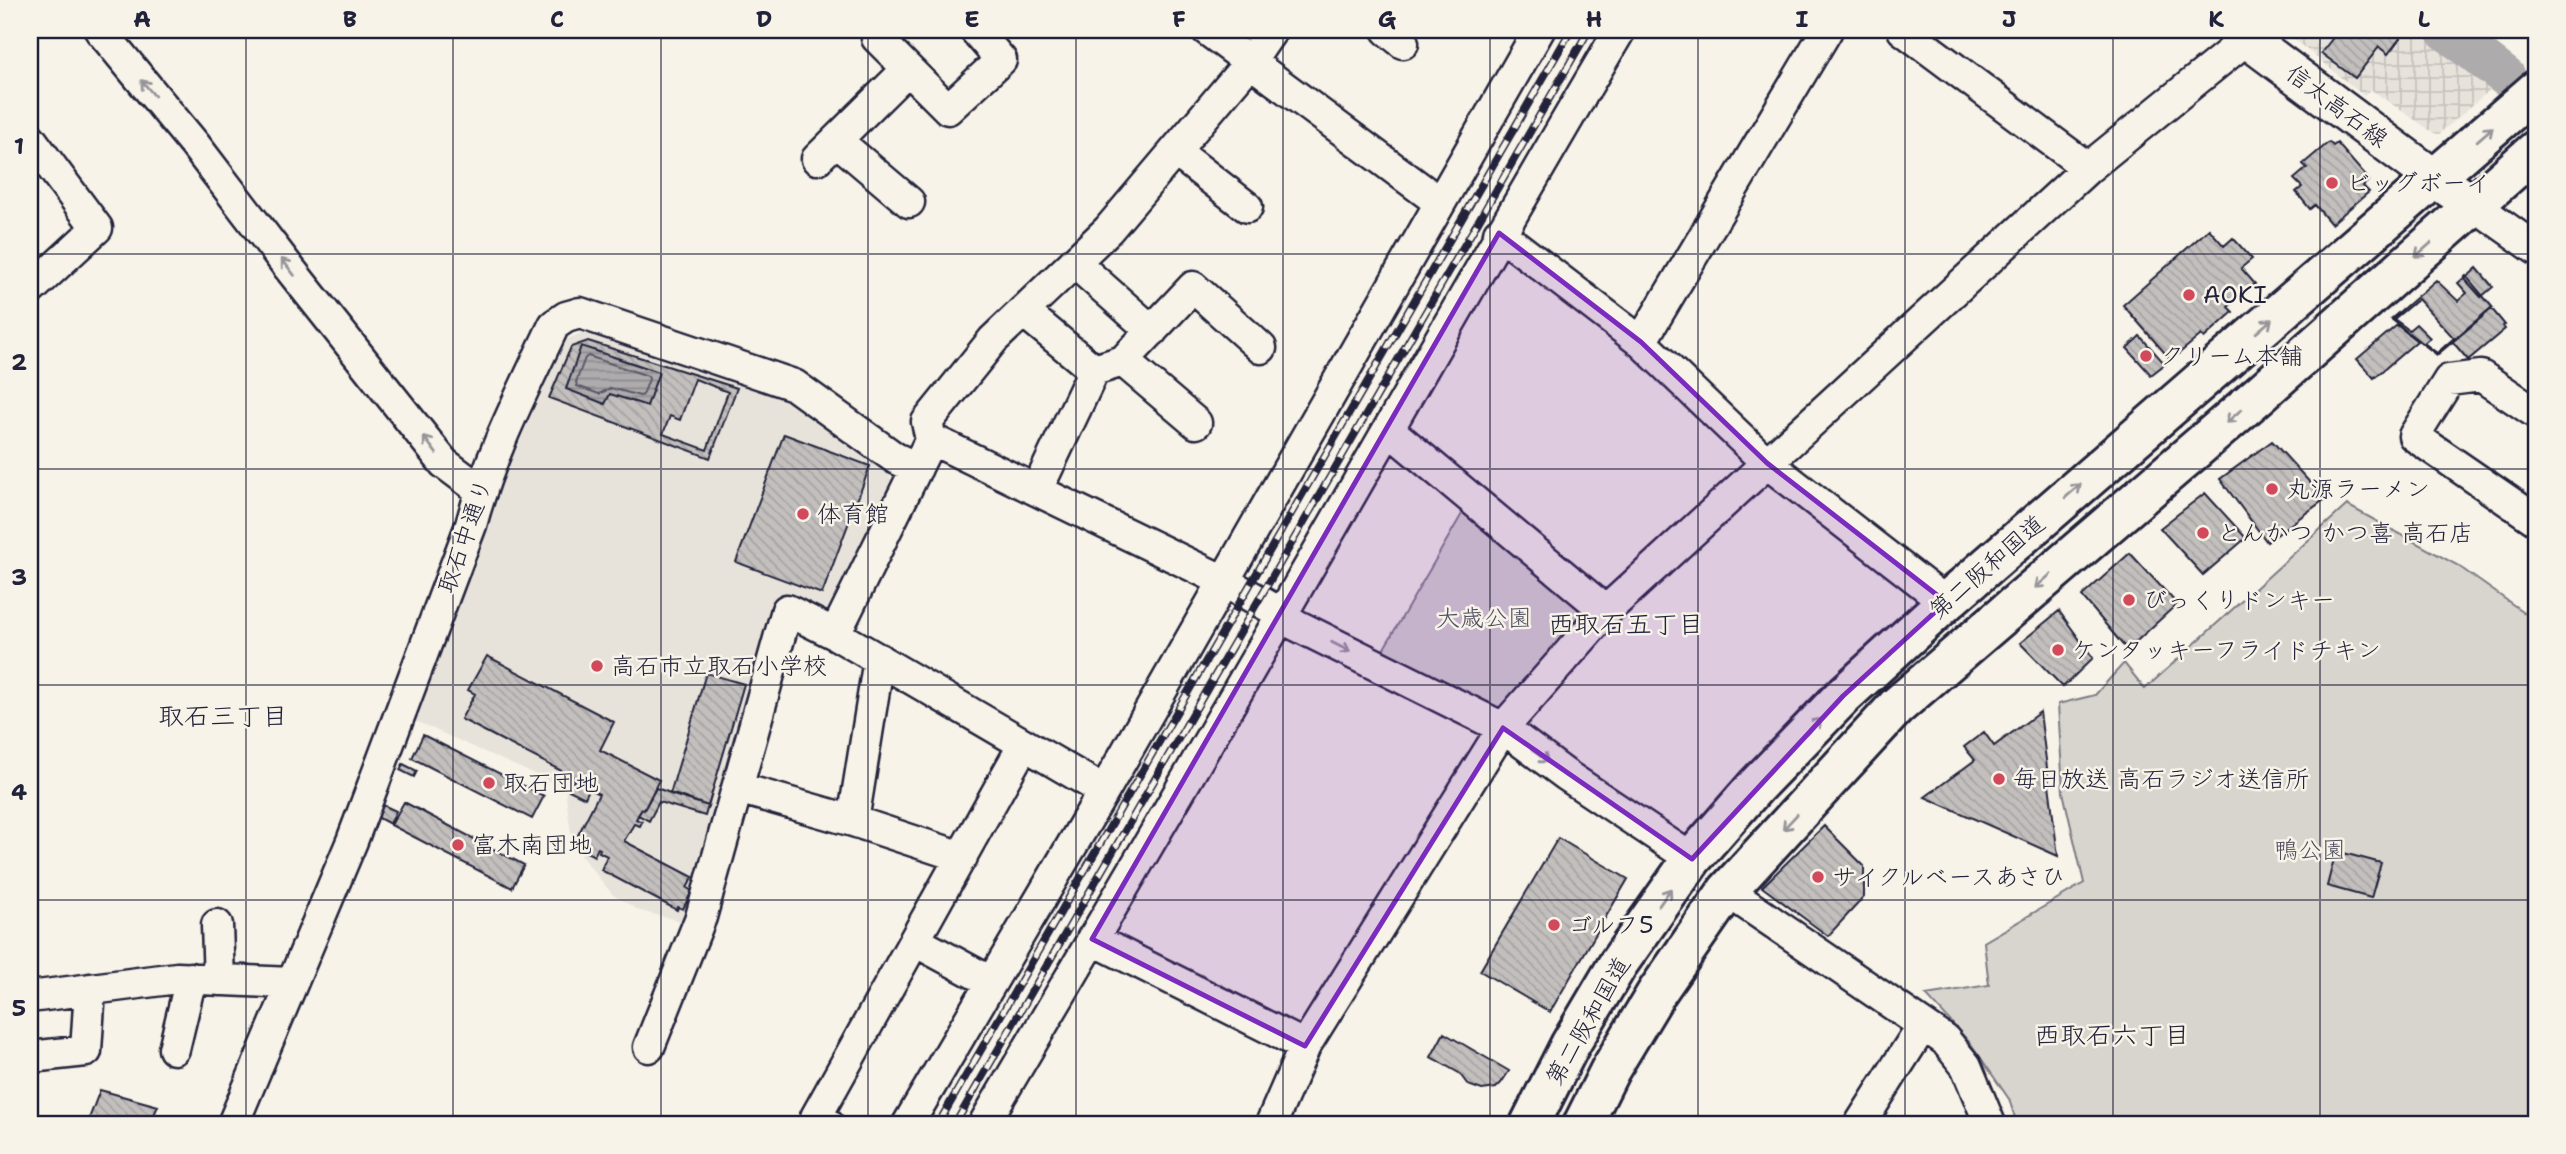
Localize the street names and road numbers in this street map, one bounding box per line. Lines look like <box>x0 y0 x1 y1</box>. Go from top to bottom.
street label: 信太高石線 <box>2279 57 2395 155</box>
street label: 取石中通り <box>430 474 500 598</box>
street label: 第二阪和国道 <box>1922 508 2052 626</box>
street label: 第二阪和国道 <box>1538 951 1638 1091</box>

